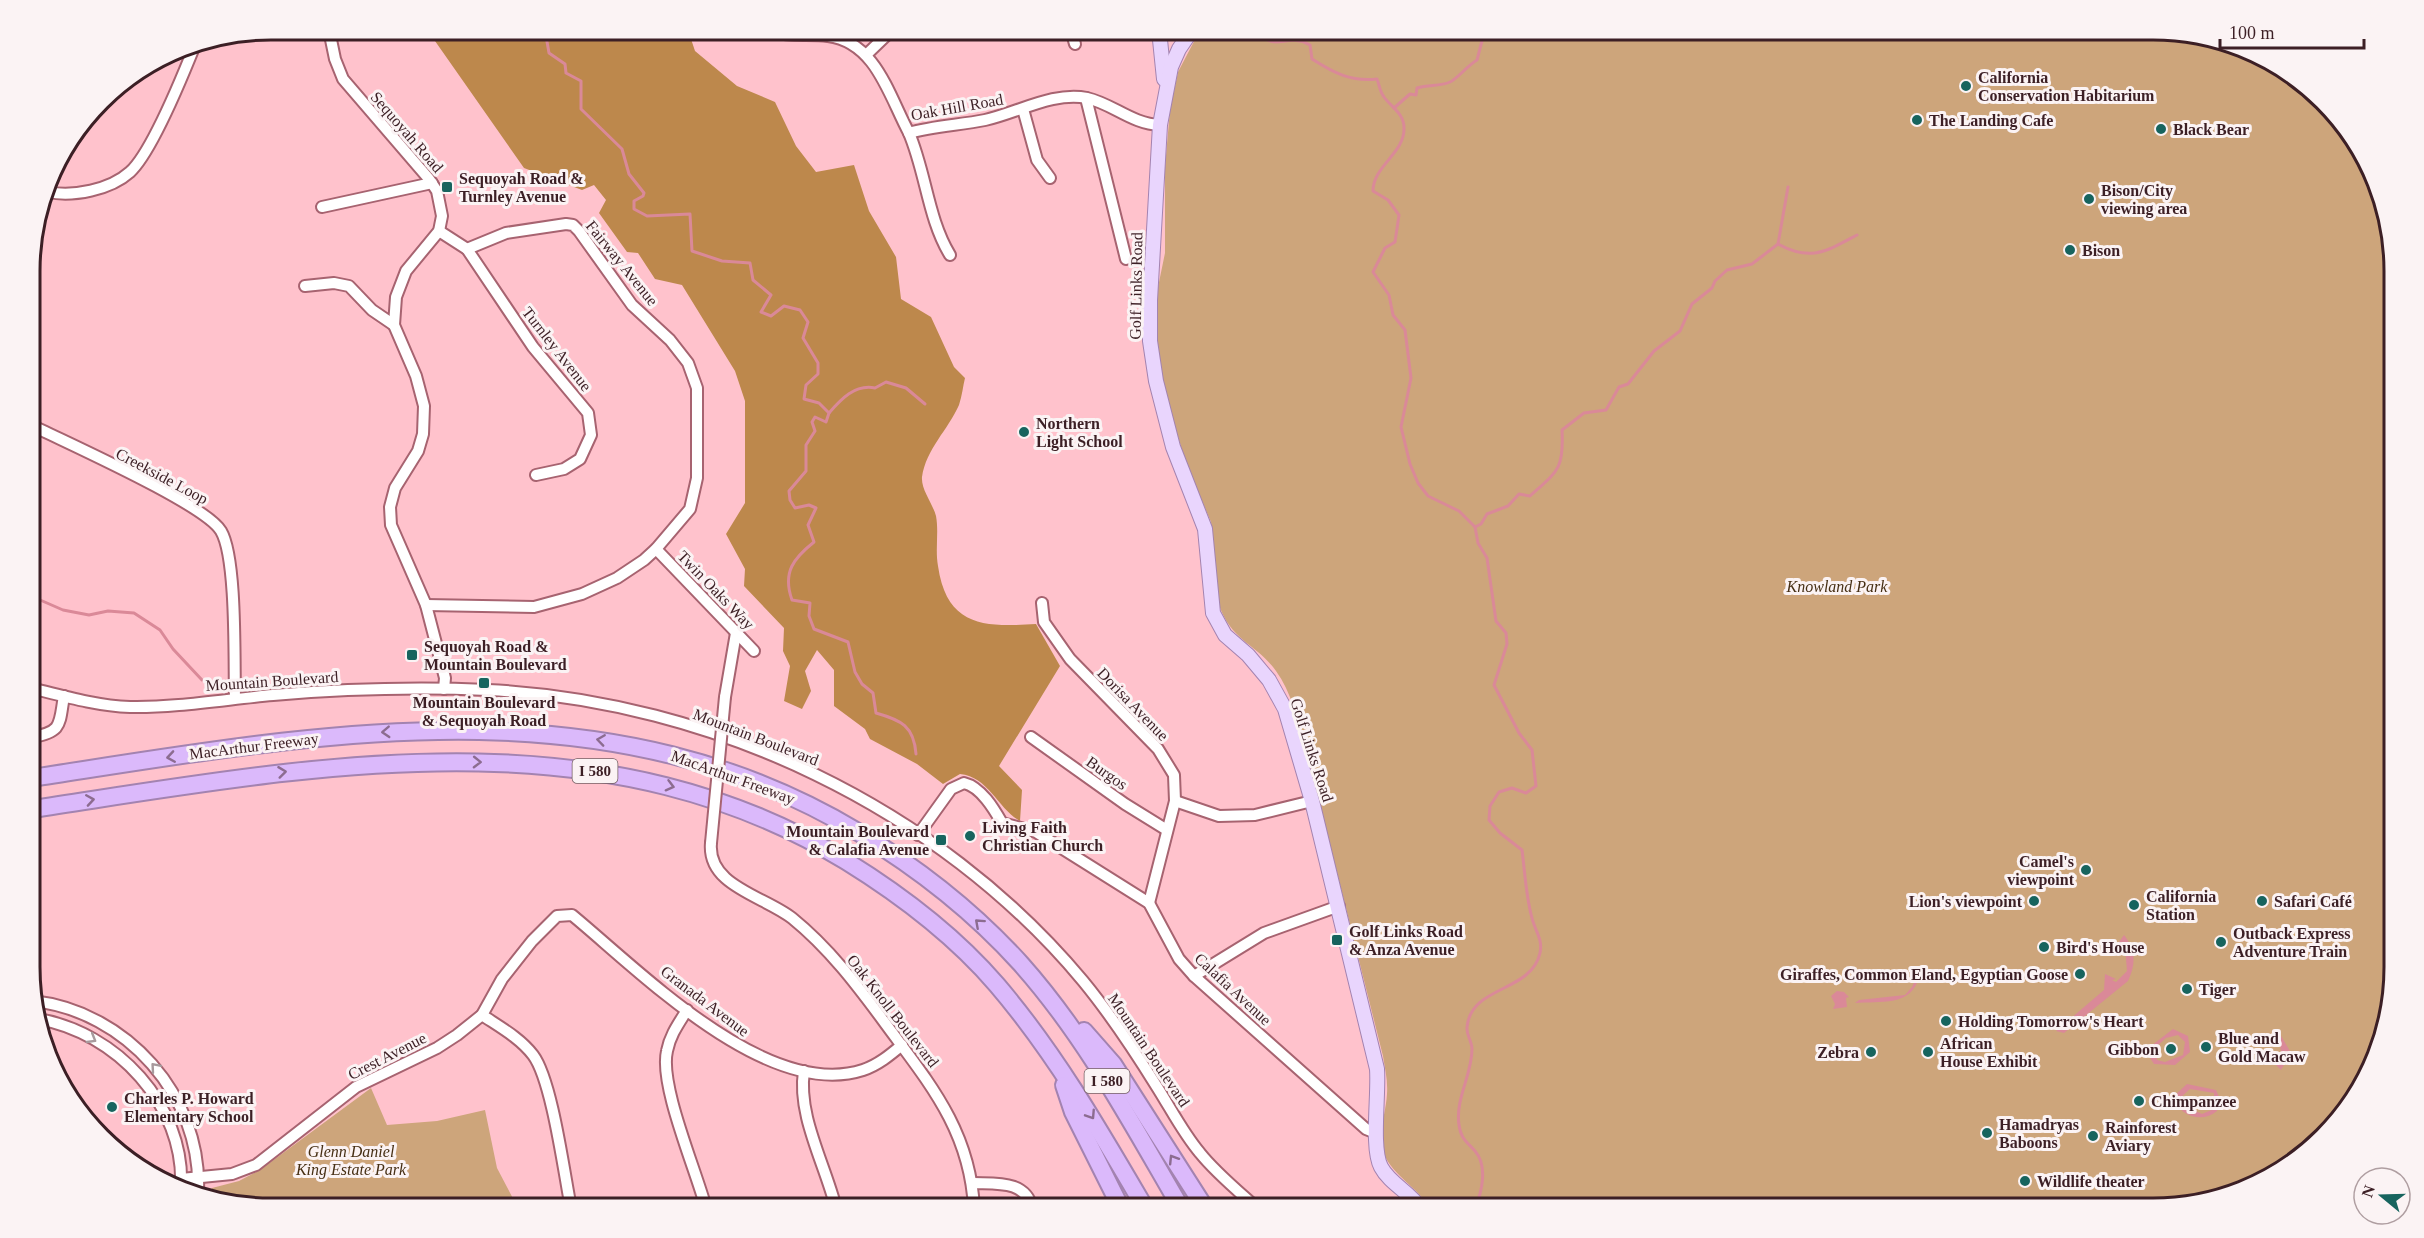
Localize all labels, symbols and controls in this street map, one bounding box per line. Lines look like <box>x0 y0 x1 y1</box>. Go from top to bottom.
scale bar <box>2220 12 2364 50</box>
text: 100 m <box>2229 23 2275 43</box>
place label: California Conservation Habitarium <box>1978 69 2155 104</box>
marker: California Conservation Habitarium <box>1959 79 1973 93</box>
street label: Sequoyah Road <box>367 88 447 176</box>
street label: Oak Hill Road <box>910 91 1004 123</box>
place label: The Landing Cafe <box>1929 112 2053 130</box>
marker: The Landing Cafe <box>1910 113 1924 127</box>
place label: Black Bear <box>2173 121 2249 138</box>
marker: Black Bear <box>2154 122 2168 136</box>
place label: Sequoyah Road & Turnley Avenue <box>459 170 583 206</box>
marker: Sequoyah Road & Turnley Avenue <box>440 180 454 194</box>
place label: Bison/City viewing area <box>2101 182 2187 218</box>
marker: Bison/City viewing area <box>2082 192 2096 206</box>
street label: Fairway Avenue <box>582 217 661 309</box>
street label: Golf Links Road <box>1127 232 1145 340</box>
place label: Bison <box>2082 242 2120 259</box>
marker: Bison <box>2063 243 2077 257</box>
street label: Turnley Avenue <box>518 304 595 395</box>
place label: Northern Light School <box>1036 415 1123 451</box>
marker: Northern Light School <box>1017 425 1031 439</box>
street label: Creekside Loop <box>113 445 211 508</box>
street label: Twin Oaks Way <box>674 547 758 633</box>
park label: Knowland Park <box>1786 578 1888 595</box>
place label: Sequoyah Road & Mountain Boulevard <box>424 638 567 673</box>
marker: Sequoyah Road & Mountain Boulevard <box>405 648 419 662</box>
street label: Dorisa Avenue <box>1094 664 1172 744</box>
street label: Mountain Boulevard <box>205 668 339 694</box>
marker: Mountain Boulevard & Sequoyah Road <box>477 676 491 690</box>
place label: Mountain Boulevard & Sequoyah Road <box>413 694 555 730</box>
street label: Golf Links Road <box>1287 696 1337 804</box>
street label: Mountain Boulevard <box>691 705 821 769</box>
one-way arrow <box>381 725 390 738</box>
street label: MacArthur Freeway <box>188 730 320 763</box>
one-way arrow <box>596 734 606 746</box>
street label: MacArthur Freeway <box>669 747 797 808</box>
one-way arrow <box>166 750 176 762</box>
street label: Burgos <box>1083 753 1131 794</box>
one-way arrow <box>473 755 482 768</box>
road number: I 580 <box>572 759 618 783</box>
one-way arrow <box>278 766 287 779</box>
one-way arrow <box>664 779 675 791</box>
one-way arrow <box>85 795 94 807</box>
place label: Living Faith Christian Church <box>982 819 1103 854</box>
place label: Mountain Boulevard & Calafia Avenue <box>786 823 929 858</box>
marker: Living Faith Christian Church <box>963 829 977 843</box>
marker: Mountain Boulevard & Calafia Avenue <box>934 833 948 847</box>
place label: Camel's viewpoint <box>2007 853 2075 889</box>
marker: Camel's viewpoint <box>2079 863 2093 877</box>
place label: California Station <box>2146 888 2216 923</box>
place label: Lion's viewpoint <box>1909 893 2023 911</box>
place label: Safari Café <box>2274 893 2352 910</box>
marker: Lion's viewpoint <box>2027 894 2041 908</box>
marker: Safari Café <box>2255 894 2269 908</box>
marker: California Station <box>2127 898 2141 912</box>
one-way arrow <box>975 919 985 930</box>
place label: Golf Links Road & Anza Avenue <box>1349 923 1463 958</box>
place label: Outback Express Adventure Train <box>2233 925 2351 960</box>
marker: Golf Links Road & Anza Avenue <box>1330 933 1344 947</box>
marker: Outback Express Adventure Train <box>2214 935 2228 949</box>
place label: Bird's House <box>2056 939 2144 956</box>
marker: Bird's House <box>2037 940 2051 954</box>
street label: Calafia Avenue <box>1191 949 1275 1029</box>
street label: Oak Knoll Boulevard <box>844 951 942 1071</box>
street label: Granada Avenue <box>658 962 752 1040</box>
place label: Giraffes, Common Eland, Egyptian Goose <box>1780 966 2068 984</box>
marker: Giraffes, Common Eland, Egyptian Goose <box>2073 967 2087 981</box>
place label: Tiger <box>2199 981 2236 999</box>
marker: Tiger <box>2180 982 2194 996</box>
street label: Mountain Boulevard <box>1105 990 1193 1110</box>
place label: Holding Tomorrow's Heart <box>1958 1013 2144 1031</box>
marker: Holding Tomorrow's Heart <box>1939 1014 1953 1028</box>
street label: Crest Avenue <box>345 1029 429 1083</box>
place label: Blue and Gold Macaw <box>2218 1030 2306 1065</box>
one-way arrow <box>86 1031 96 1043</box>
place label: African House Exhibit <box>1940 1035 2038 1070</box>
marker: Blue and Gold Macaw <box>2199 1040 2213 1054</box>
place label: Gibbon <box>2107 1041 2159 1058</box>
marker: Gibbon <box>2164 1042 2178 1056</box>
place label: Zebra <box>1817 1044 1859 1061</box>
marker: Zebra <box>1864 1045 1878 1059</box>
marker: African House Exhibit <box>1921 1045 1935 1059</box>
one-way arrow <box>151 1063 162 1074</box>
road number: I 580 <box>1084 1069 1130 1093</box>
place label: Charles P. Howard Elementary School <box>124 1090 254 1126</box>
place label: Chimpanzee <box>2151 1093 2236 1111</box>
marker: Chimpanzee <box>2132 1094 2146 1108</box>
marker: Charles P. Howard Elementary School <box>105 1100 119 1114</box>
one-way arrow <box>1083 1109 1095 1119</box>
place label: Hamadryas Baboons <box>1999 1116 2079 1151</box>
place label: Rainforest Aviary <box>2105 1119 2177 1155</box>
marker: Hamadryas Baboons <box>1980 1126 1994 1140</box>
marker: Rainforest Aviary <box>2086 1129 2100 1143</box>
park label: Glenn Daniel King Estate Park <box>295 1143 407 1179</box>
one-way arrow <box>1169 1155 1181 1165</box>
north arrow <box>2352 1166 2412 1226</box>
place label: Wildlife theater <box>2037 1173 2145 1190</box>
marker: Wildlife theater <box>2018 1174 2032 1188</box>
text: N <box>2358 1183 2378 1200</box>

